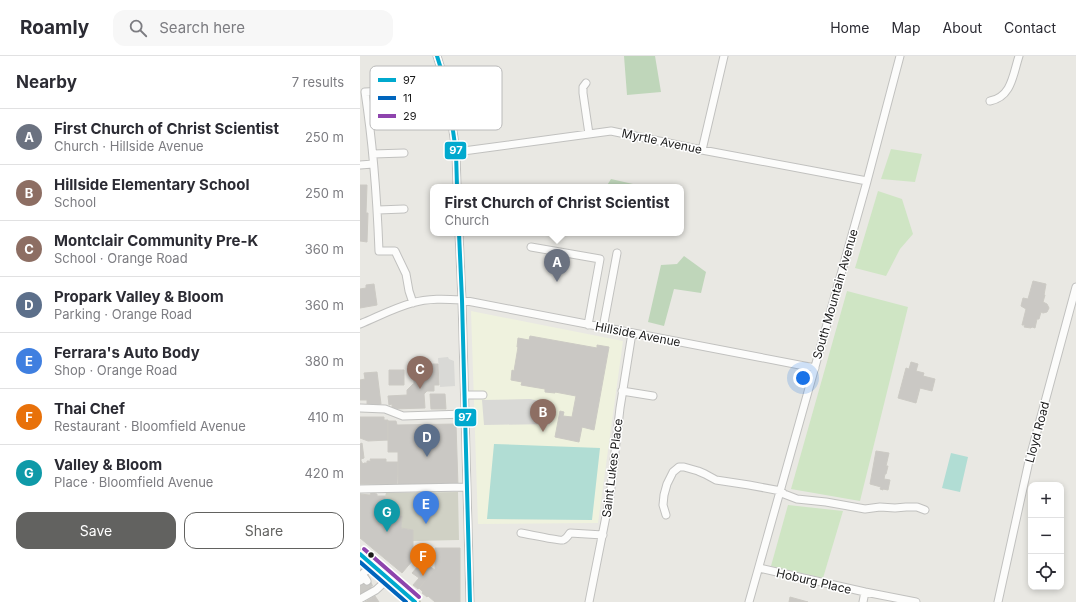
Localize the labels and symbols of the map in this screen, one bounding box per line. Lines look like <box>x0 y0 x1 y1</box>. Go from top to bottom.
legend <box>370 66 502 130</box>
text: 97 <box>403 73 416 87</box>
text: 11 <box>403 91 412 105</box>
text: 29 <box>403 109 417 123</box>
street label: Myrtle Avenue <box>620 125 704 157</box>
line badge: 97 <box>444 141 467 160</box>
text: 97 <box>449 143 463 157</box>
street label: South Mountain Avenue <box>809 227 861 361</box>
pin: A <box>544 249 570 282</box>
street label: Hillside Avenue <box>594 318 682 350</box>
pin: C <box>407 356 433 389</box>
your location <box>793 368 813 388</box>
pin: B <box>530 399 556 432</box>
street label: Lloyd Road <box>1022 400 1052 464</box>
line badge: 97 <box>454 408 477 427</box>
text: 97 <box>458 410 472 424</box>
street label: Saint Lukes Place <box>598 418 626 518</box>
pin: D <box>414 424 440 457</box>
pin: E <box>413 491 439 524</box>
pin: G <box>374 499 400 532</box>
pin: F <box>410 543 436 576</box>
unlabelled marker <box>366 550 376 560</box>
street label: Hoburg Place <box>775 565 853 597</box>

